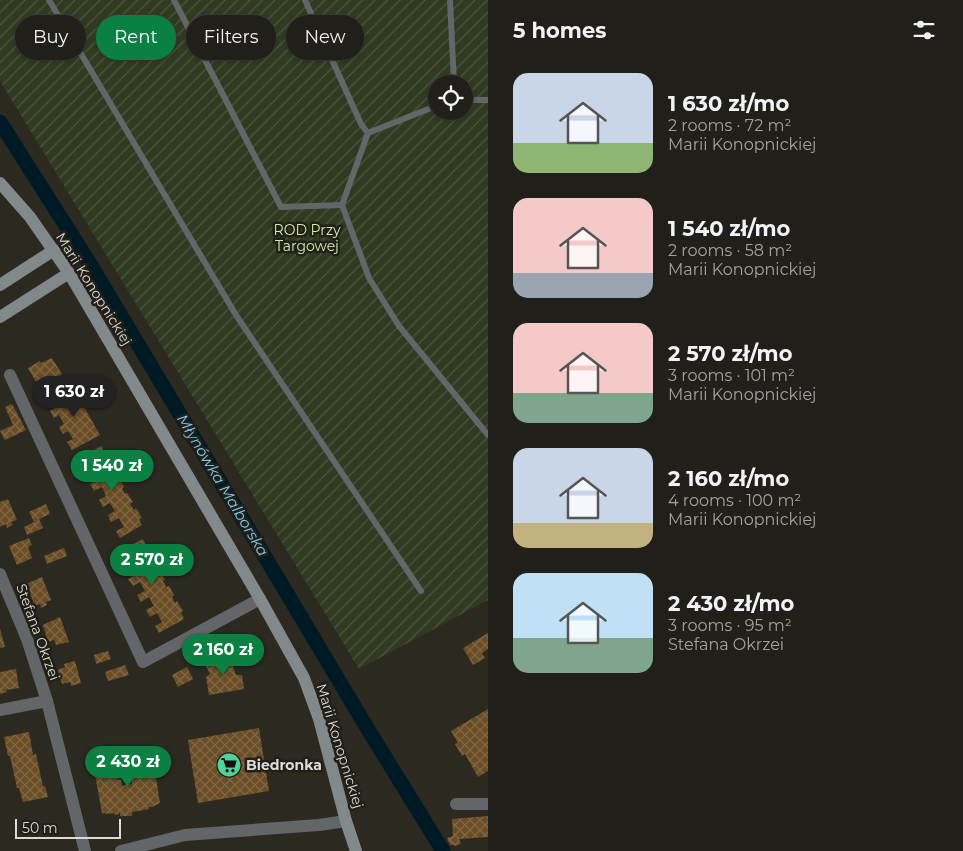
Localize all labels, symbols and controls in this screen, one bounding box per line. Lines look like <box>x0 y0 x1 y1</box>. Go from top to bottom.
chip: Buy <box>15 15 86 60</box>
chip: Rent <box>96 15 176 60</box>
chip: Filters <box>186 15 276 60</box>
chip: New <box>286 15 364 60</box>
icon: filters <box>910 16 938 44</box>
text: 5 homes <box>513 18 606 43</box>
map controls <box>428 75 473 120</box>
button: locate <box>428 75 473 120</box>
text: 1 630 zł/mo <box>668 91 789 116</box>
icon: home <box>553 93 613 153</box>
text: 2 rooms · 72 m² <box>668 116 791 135</box>
text: Marii Konopnickiej <box>668 135 816 154</box>
text: 1 540 zł/mo <box>668 216 790 241</box>
icon: home <box>553 218 613 278</box>
park label: ROD Przy Targowej <box>274 221 341 255</box>
street label: Marii Konopnickiej <box>52 229 136 349</box>
text: 2 rooms · 58 m² <box>668 241 792 260</box>
text: Marii Konopnickiej <box>668 260 816 279</box>
text: 2 570 zł/mo <box>668 341 792 366</box>
icon: home <box>553 343 613 403</box>
text: 3 rooms · 101 m² <box>668 366 795 385</box>
pin: 1 630 zł <box>22 376 126 418</box>
text: 1 630 zł <box>44 382 104 401</box>
text: Marii Konopnickiej <box>668 385 816 404</box>
water label: Młynówka Malborska <box>173 411 273 559</box>
pin: 1 540 zł <box>60 450 164 492</box>
text: 1 540 zł <box>82 456 142 475</box>
text: 2 160 zł/mo <box>668 466 789 491</box>
icon: home <box>553 468 613 528</box>
text: 4 rooms · 100 m² <box>668 491 801 510</box>
text: Marii Konopnickiej <box>668 510 816 529</box>
pin: 2 570 zł <box>100 544 204 586</box>
text: 2 570 zł <box>121 550 183 569</box>
street label: Stefana Okrzei <box>12 581 64 683</box>
text: 2 430 zł/mo <box>668 591 794 616</box>
icon: home <box>553 593 613 653</box>
text: 3 rooms · 95 m² <box>668 616 792 635</box>
pin: 2 160 zł <box>171 634 275 676</box>
text: Stefana Okrzei <box>668 635 784 654</box>
text: 2 160 zł <box>193 640 253 659</box>
street label: Marii Konopnickiej <box>312 681 368 811</box>
pin: 2 430 zł <box>76 746 180 788</box>
text: 2 430 zł <box>96 752 160 771</box>
supermarket icon: Biedronka <box>216 752 242 778</box>
place label: Biedronka <box>246 756 322 774</box>
scale bar <box>15 816 121 839</box>
text: 50 m <box>22 819 58 837</box>

